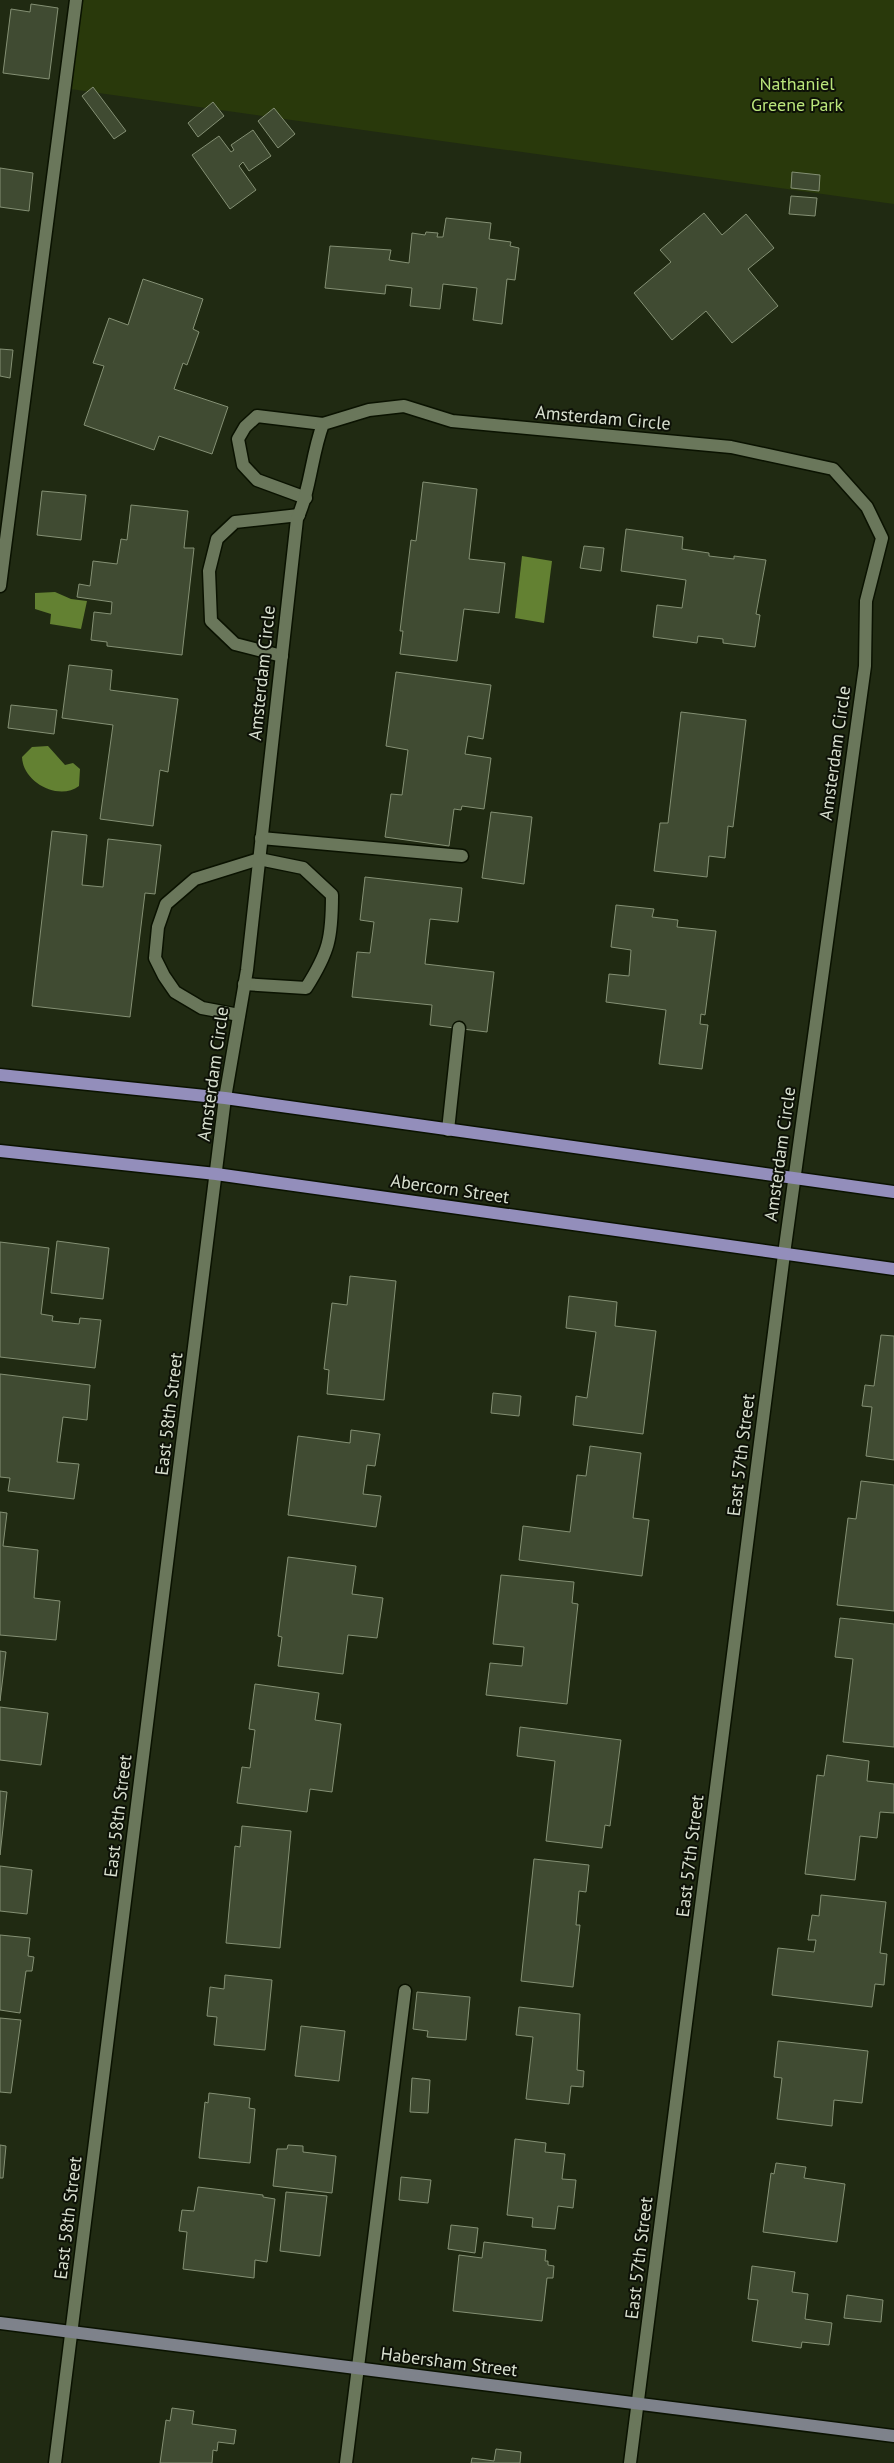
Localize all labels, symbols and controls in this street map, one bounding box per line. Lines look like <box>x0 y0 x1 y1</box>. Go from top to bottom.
park label: Nathaniel Greene Park <box>751 72 843 116</box>
street label: Amsterdam Circle <box>534 400 672 435</box>
street label: Amsterdam Circle <box>243 604 280 742</box>
street label: Amsterdam Circle <box>814 684 855 822</box>
street label: Amsterdam Circle <box>192 1005 233 1143</box>
street label: Amsterdam Circle <box>759 1085 800 1223</box>
street label: Abercorn Street <box>389 1169 511 1208</box>
street label: East 58th Street <box>150 1351 187 1477</box>
street label: East 57th Street <box>722 1393 759 1517</box>
street label: East 58th Street <box>99 1753 136 1879</box>
street label: East 57th Street <box>671 1794 708 1918</box>
street label: East 58th Street <box>49 2155 86 2281</box>
street label: East 57th Street <box>620 2196 657 2320</box>
street label: Habersham Street <box>379 2342 519 2381</box>

